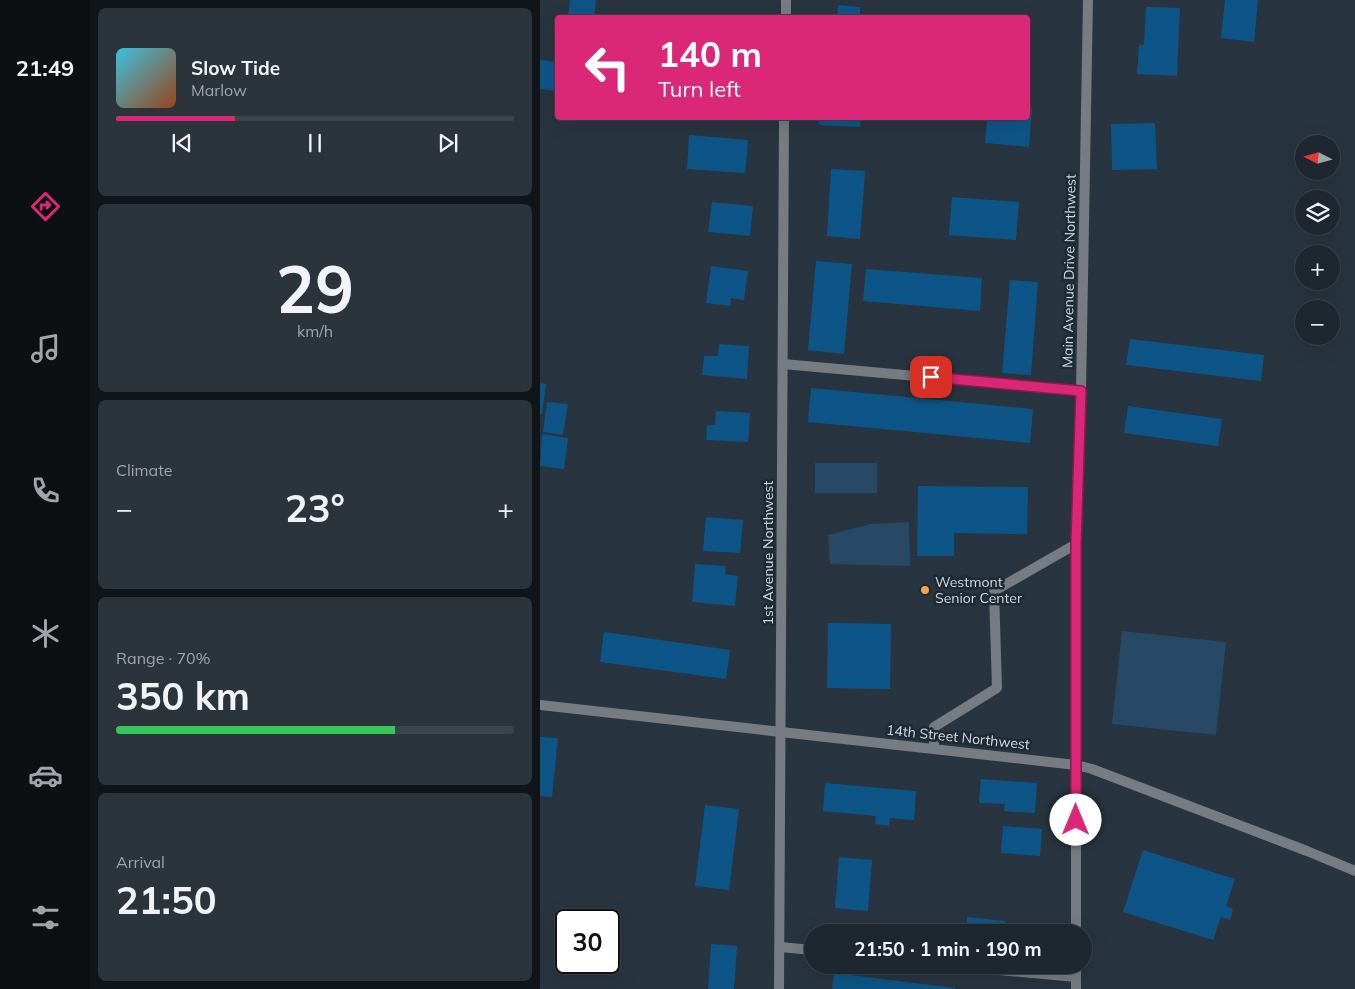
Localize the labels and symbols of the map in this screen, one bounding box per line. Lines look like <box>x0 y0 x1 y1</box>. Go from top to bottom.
north arrow <box>1295 135 1340 180</box>
street label: Main Avenue Drive Northwest <box>1058 174 1080 368</box>
pin <box>910 356 952 398</box>
street label: 1st Avenue Northwest <box>759 481 777 625</box>
place label: Westmont Senior Center <box>935 573 1023 607</box>
marker: Westmont Senior Center <box>919 584 931 596</box>
street label: 14th Street Northwest <box>885 721 1031 754</box>
position arrow <box>1049 793 1101 845</box>
speed limit sign: 30 <box>555 909 620 974</box>

